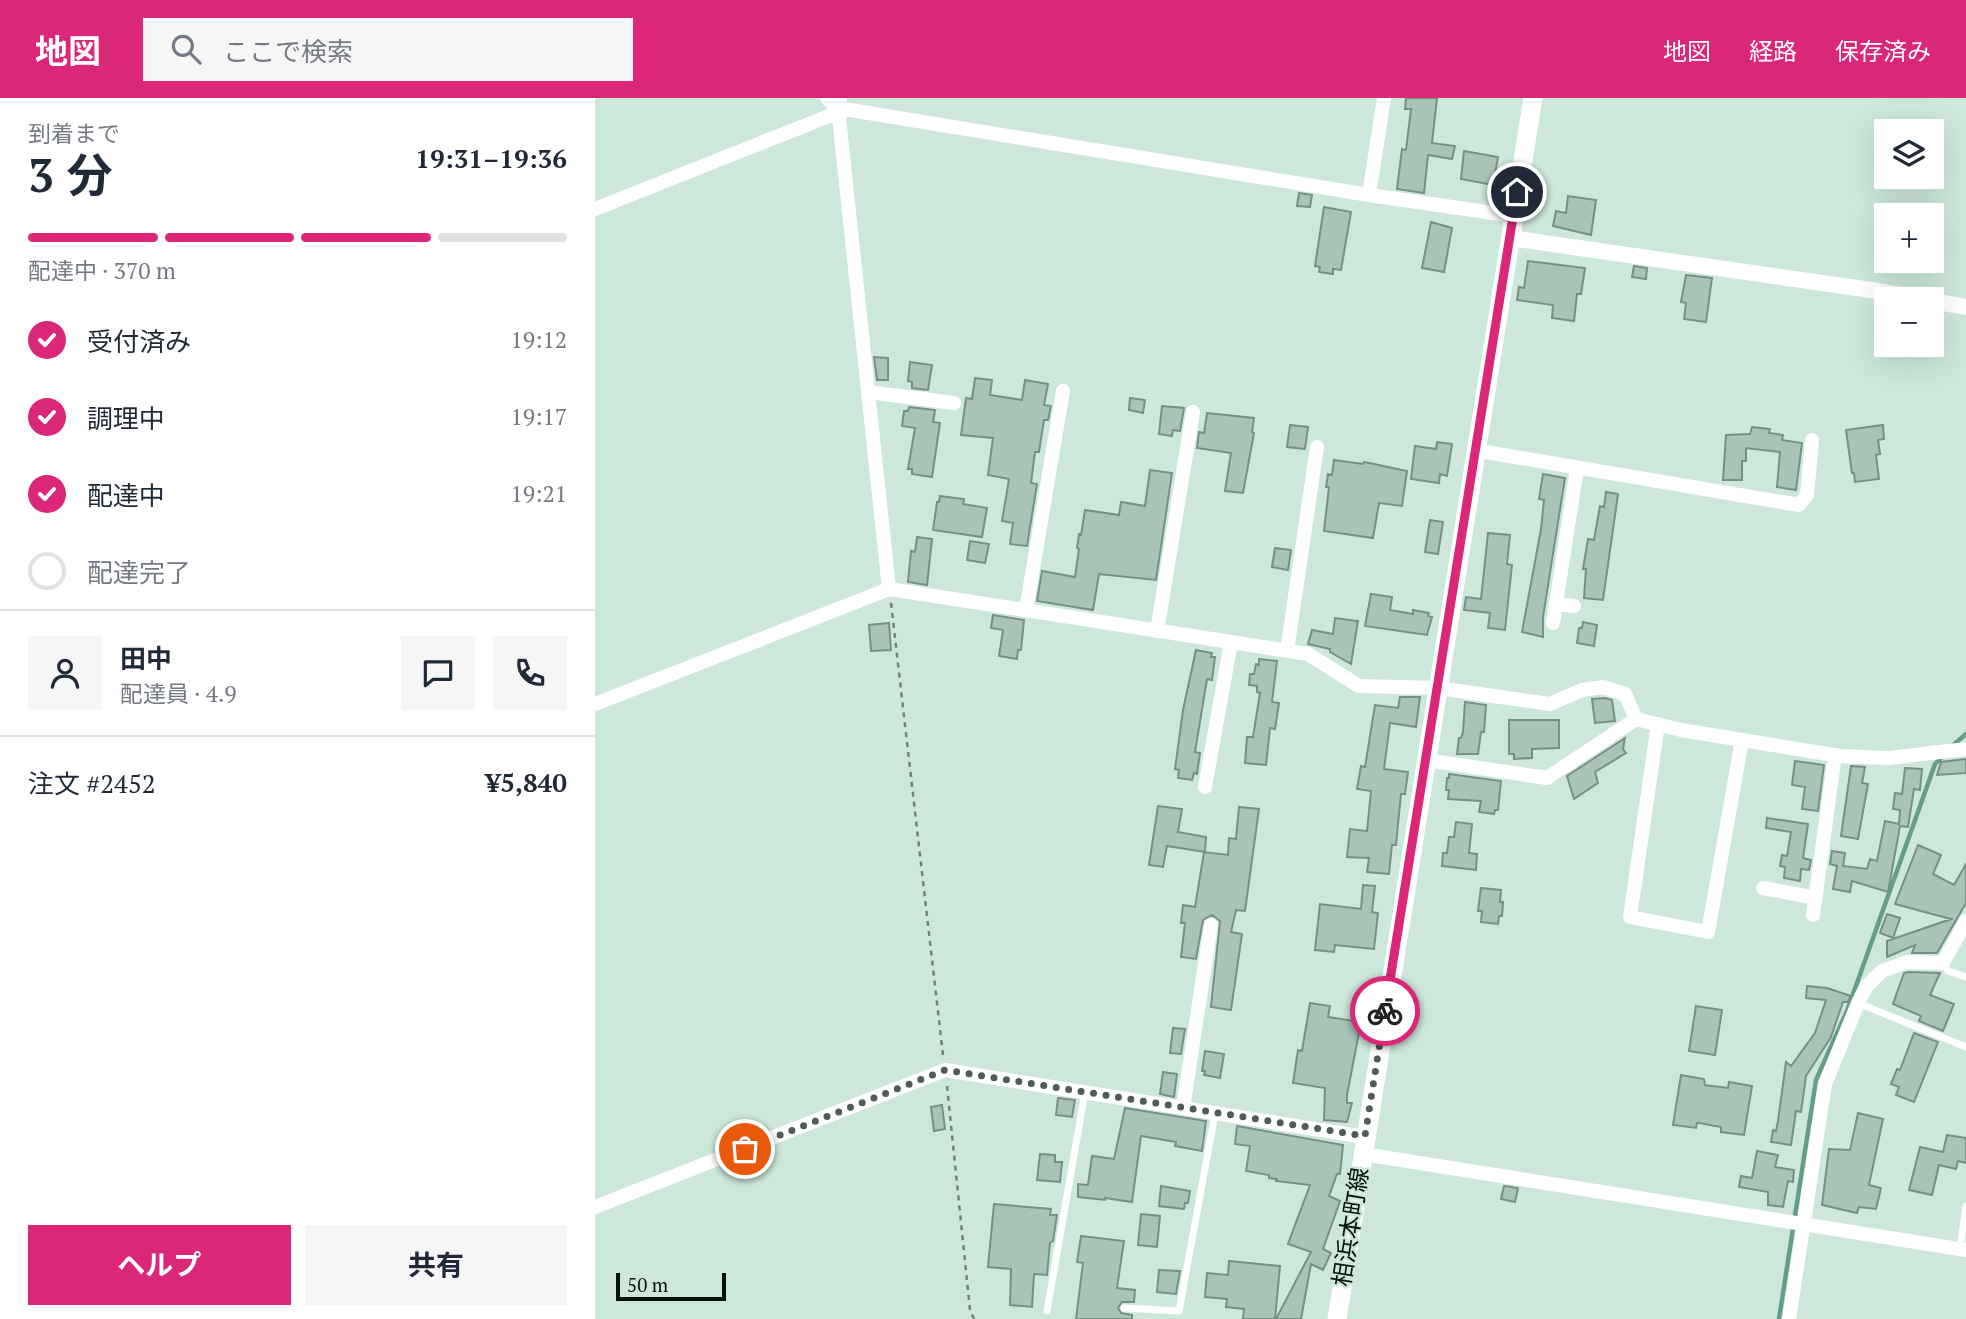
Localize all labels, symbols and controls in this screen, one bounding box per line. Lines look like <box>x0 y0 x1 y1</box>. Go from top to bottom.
search box <box>143 18 633 81</box>
text: 地図 <box>35 29 101 72</box>
icon: search <box>167 30 205 68</box>
text: ここで検索 <box>223 34 353 68</box>
text: 地図 <box>1663 35 1711 67</box>
text: 経路 <box>1749 35 1797 67</box>
text: 保存済み <box>1835 35 1931 67</box>
text: 到着まで <box>28 118 120 149</box>
map controls <box>1874 119 1944 357</box>
button: layers <box>1874 119 1944 189</box>
text: 19:31–19:36 <box>415 141 567 175</box>
text: 3 分 <box>28 144 112 205</box>
pin <box>1487 162 1547 222</box>
icon: home <box>1498 173 1536 211</box>
button: + <box>1874 203 1944 273</box>
text: 配達中 · 370 m <box>28 255 176 286</box>
button: − <box>1874 287 1944 357</box>
icon: check <box>28 321 66 359</box>
text: 受付済み <box>87 324 191 358</box>
text: 19:12 <box>510 324 567 355</box>
icon: check <box>28 398 66 436</box>
text: 調理中 <box>87 401 165 435</box>
text: 19:17 <box>510 401 567 432</box>
icon: check <box>28 475 66 513</box>
text: 配達中 <box>87 478 165 512</box>
text: 19:21 <box>510 478 567 509</box>
text: 配達完了 <box>87 555 191 589</box>
button: person <box>28 636 102 710</box>
button: chat <box>401 636 475 710</box>
button: phone <box>493 636 567 710</box>
text: 田中 <box>120 641 172 675</box>
text: 配達員 · 4.9 <box>120 678 237 709</box>
text: ¥5,840 <box>486 765 567 799</box>
text: 注文 #2452 <box>28 766 156 800</box>
courier <box>1350 976 1420 1046</box>
icon: bike <box>1366 992 1404 1030</box>
pin <box>715 1119 775 1179</box>
icon: bag <box>726 1130 764 1168</box>
street label: 相浜本町線 <box>1325 1165 1375 1289</box>
button: ヘルプ <box>28 1225 291 1305</box>
button: 共有 <box>305 1225 567 1305</box>
scale bar <box>616 1270 726 1302</box>
text: 50 m <box>627 1272 668 1297</box>

